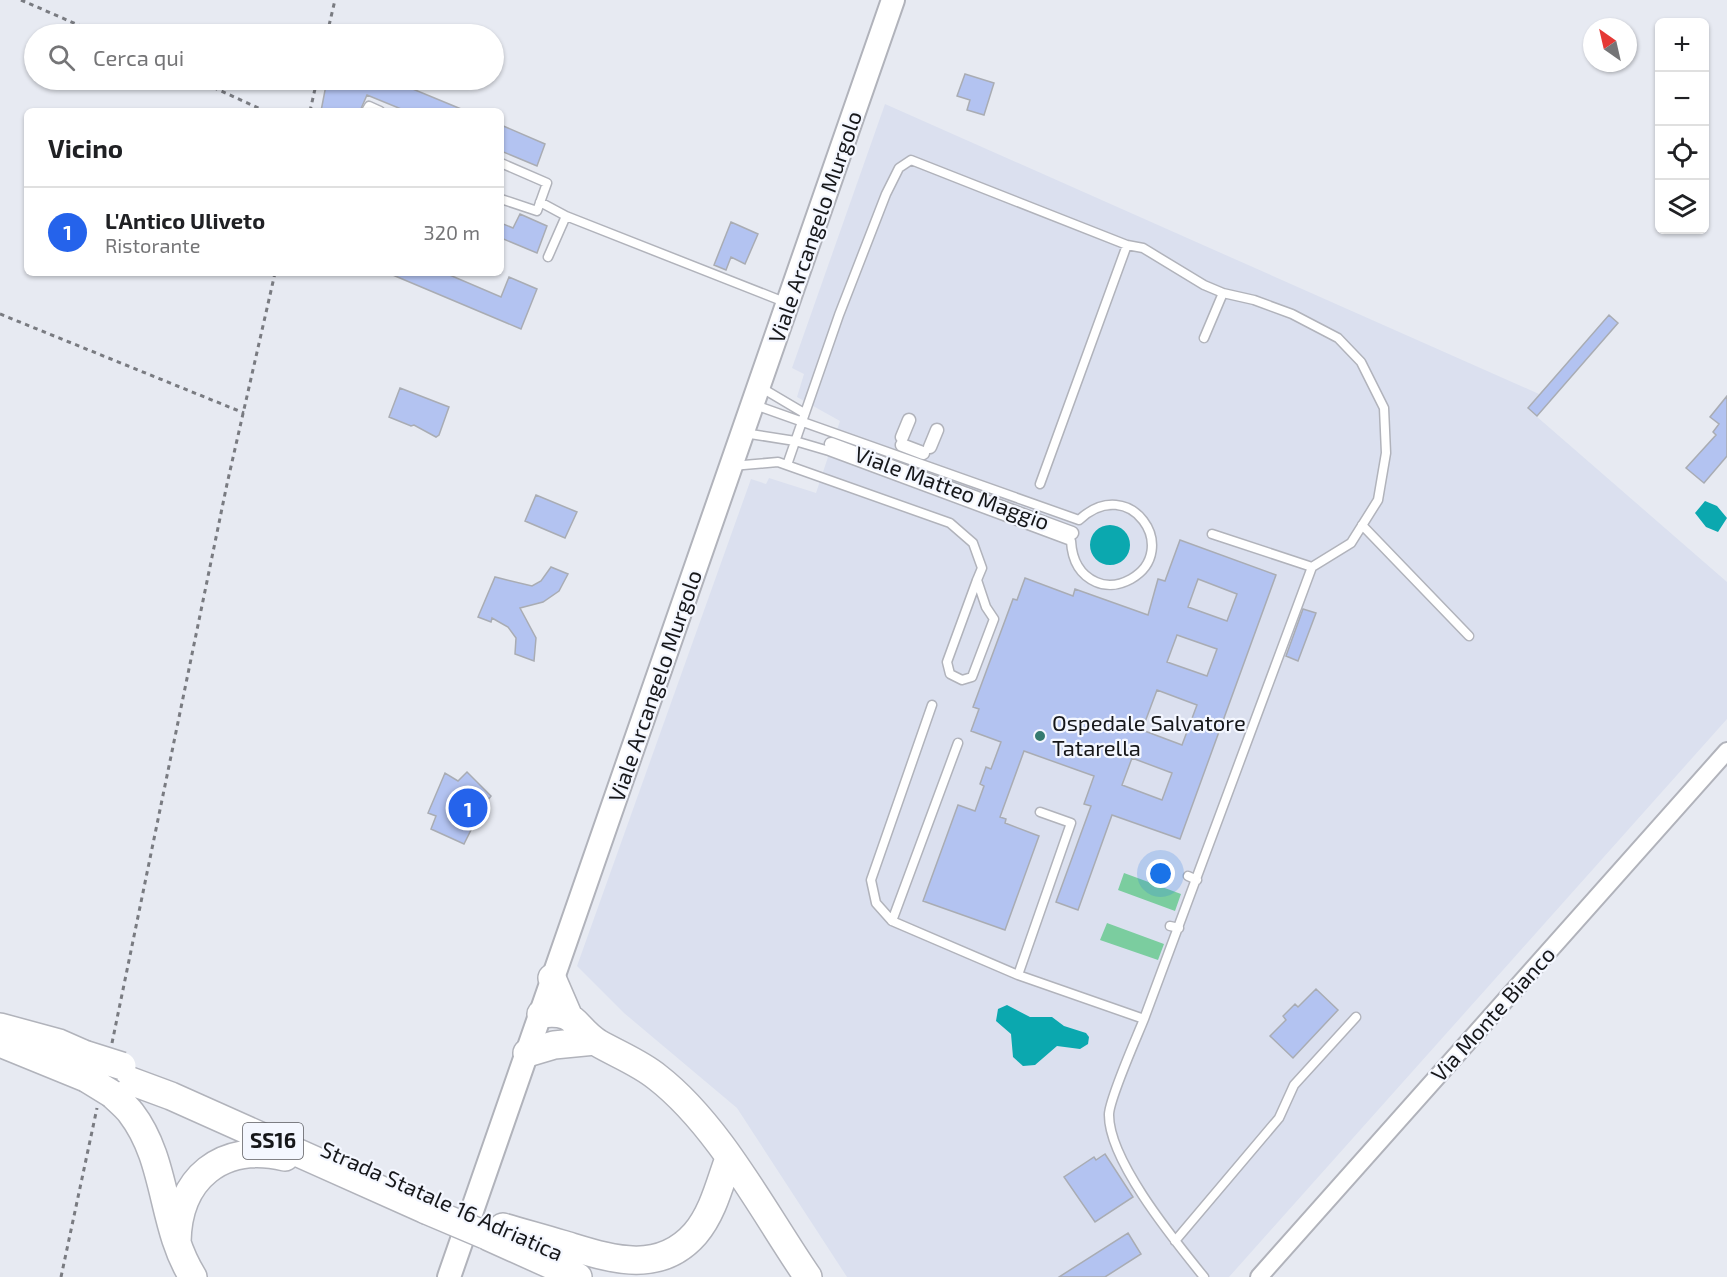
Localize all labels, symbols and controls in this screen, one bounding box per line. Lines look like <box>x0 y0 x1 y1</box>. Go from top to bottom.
north arrow <box>1583 18 1637 72</box>
map controls <box>1655 18 1709 234</box>
button: + <box>1655 18 1709 72</box>
search box <box>24 24 504 90</box>
icon: search <box>45 41 78 74</box>
text: Cerca qui <box>93 44 184 70</box>
button: − <box>1655 72 1709 126</box>
street label: Viale Arcangelo Murgolo <box>762 107 866 346</box>
button: locate <box>1655 126 1709 180</box>
text: Vicino <box>48 132 123 163</box>
button: layers <box>1655 180 1709 234</box>
text: L'Antico Uliveto <box>105 207 265 233</box>
text: 1 <box>63 220 72 244</box>
text: 320 m <box>424 220 480 244</box>
text: Ristorante <box>105 233 200 257</box>
street label: Viale Matteo Maggio <box>851 440 1053 534</box>
street label: Viale Arcangelo Murgolo <box>602 566 706 805</box>
place label: Ospedale Salvatore Tatarella <box>1052 709 1246 760</box>
marker: Ospedale Salvatore Tatarella <box>1033 729 1047 743</box>
pin: 1 <box>448 786 488 830</box>
your location <box>1146 859 1175 888</box>
street label: Via Monte Bianco <box>1425 941 1560 1086</box>
road number: SS16 <box>243 1123 303 1159</box>
street label: Strada Statale 16 Adriatica <box>317 1135 568 1265</box>

